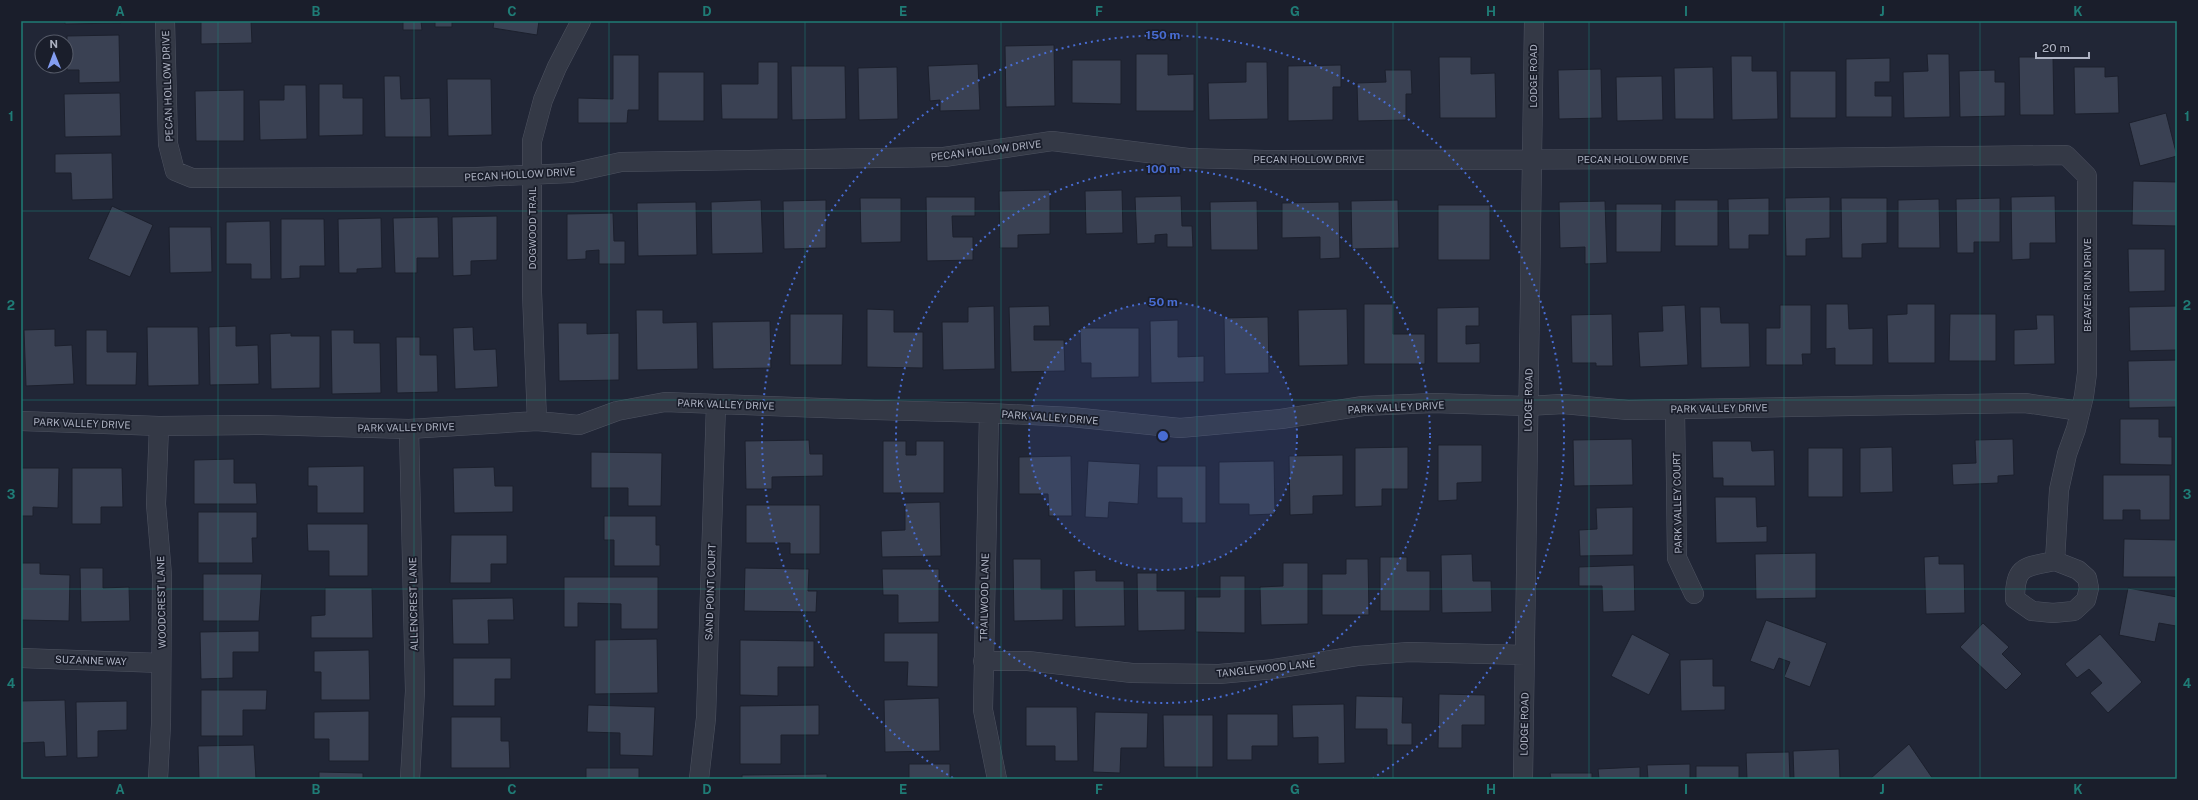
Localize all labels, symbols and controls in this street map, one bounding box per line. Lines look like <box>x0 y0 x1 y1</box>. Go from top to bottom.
text: A <box>115 4 125 19</box>
text: B <box>312 4 321 19</box>
text: C <box>507 4 517 19</box>
text: D <box>702 4 712 19</box>
text: E <box>899 4 907 19</box>
text: F <box>1095 4 1103 19</box>
text: G <box>1290 4 1300 19</box>
text: H <box>1486 4 1496 19</box>
text: I <box>1684 4 1688 19</box>
text: J <box>1879 4 1885 19</box>
text: K <box>2073 4 2083 19</box>
text: 150 m <box>1146 28 1180 42</box>
street label: PECAN HOLLOW DRIVE <box>159 30 175 142</box>
north arrow <box>34 34 74 74</box>
scale bar <box>2036 34 2089 60</box>
text: N <box>49 38 58 50</box>
text: 20 m <box>2042 41 2070 55</box>
street label: LODGE ROAD <box>1527 44 1539 108</box>
text: 1 <box>8 109 14 124</box>
text: 1 <box>2184 109 2190 124</box>
street label: PECAN HOLLOW DRIVE <box>930 137 1042 163</box>
street label: PECAN HOLLOW DRIVE <box>1253 153 1365 165</box>
street label: PECAN HOLLOW DRIVE <box>1577 153 1689 165</box>
text: 100 m <box>1146 162 1180 176</box>
street label: PECAN HOLLOW DRIVE <box>464 165 576 183</box>
street label: DOGWOOD TRAIL <box>526 186 538 270</box>
street label: BEAVER RUN DRIVE <box>2081 238 2093 332</box>
text: 50 m <box>1148 295 1178 309</box>
text: 2 <box>7 298 15 313</box>
text: 2 <box>2183 298 2191 313</box>
street label: LODGE ROAD <box>1521 368 1535 432</box>
street label: PARK VALLEY DRIVE <box>677 396 775 412</box>
street label: PARK VALLEY DRIVE <box>1347 398 1445 416</box>
street label: PARK VALLEY DRIVE <box>1670 401 1768 415</box>
street label: PARK VALLEY DRIVE <box>1001 408 1099 426</box>
street label: PARK VALLEY DRIVE <box>33 415 131 431</box>
street label: PARK VALLEY DRIVE <box>357 420 455 434</box>
centre of rings <box>1156 429 1170 443</box>
street label: PARK VALLEY COURT <box>1670 452 1684 554</box>
text: 3 <box>7 487 16 502</box>
text: 3 <box>2183 487 2192 502</box>
street label: SAND POINT COURT <box>702 543 718 641</box>
street label: TRAILWOOD LANE <box>977 553 991 641</box>
street label: WOODCREST LANE <box>154 556 168 648</box>
street label: ALLENCREST LANE <box>406 557 420 651</box>
street label: SUZANNE WAY <box>55 653 127 667</box>
street label: TANGLEWOOD LANE <box>1216 657 1316 679</box>
text: 4 <box>7 676 16 691</box>
text: 4 <box>2183 676 2192 691</box>
street label: LODGE ROAD <box>1517 692 1531 756</box>
text: A <box>115 782 125 797</box>
text: B <box>312 782 321 797</box>
text: C <box>507 782 517 797</box>
text: D <box>702 782 712 797</box>
text: E <box>899 782 907 797</box>
text: F <box>1095 782 1103 797</box>
text: G <box>1290 782 1300 797</box>
text: H <box>1486 782 1496 797</box>
text: I <box>1684 782 1688 797</box>
text: J <box>1879 782 1885 797</box>
text: K <box>2073 782 2083 797</box>

